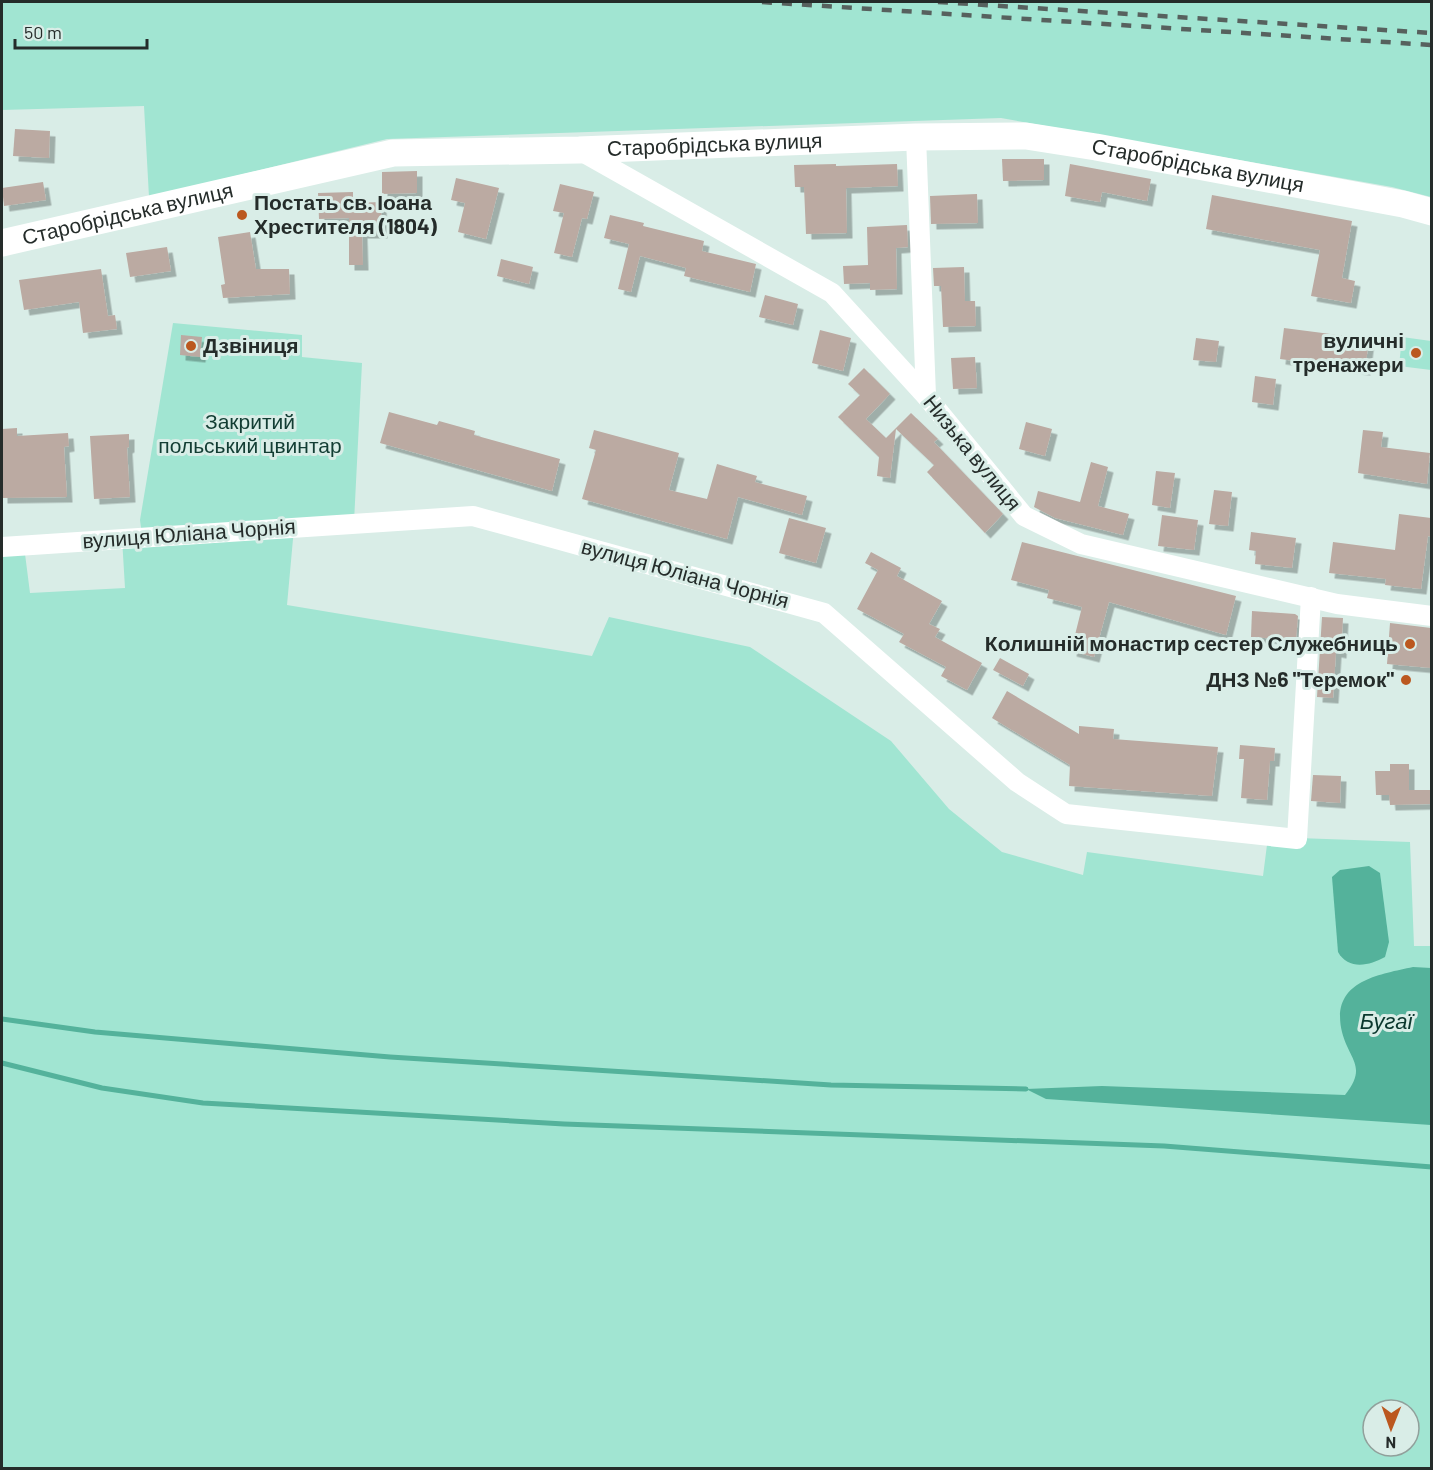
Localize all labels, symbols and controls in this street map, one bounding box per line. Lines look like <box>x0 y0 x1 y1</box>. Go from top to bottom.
scale bar <box>15 12 147 50</box>
text: 50 m <box>24 21 62 43</box>
street label: Старобрідська вулиця <box>606 127 823 160</box>
street label: Старобрідська вулиця <box>1090 132 1306 196</box>
street label: Старобрідська вулиця <box>20 176 235 249</box>
place label: Постать св. Іоана Хрестителя (1804) <box>254 189 438 238</box>
marker: Постать св. Іоана Хрестителя (1804) <box>235 208 249 222</box>
place label: вуличні тренажери <box>1293 327 1404 376</box>
place label: Дзвіниця <box>203 332 298 357</box>
marker: Дзвіниця <box>184 339 198 353</box>
marker: вуличні тренажери <box>1409 346 1423 360</box>
street label: Низька вулиця <box>919 389 1027 515</box>
park label: Закритий польський цвинтар <box>158 408 342 457</box>
street label: вулиця Юліана Чорнія <box>81 513 296 552</box>
street label: вулиця Юліана Чорнія <box>579 533 792 612</box>
place label: Колишній монастир сестер Служебниць <box>985 630 1398 655</box>
marker: Колишній монастир сестер Служебниць <box>1403 637 1417 651</box>
place label: ДНЗ №6 "Теремок" <box>1206 666 1394 691</box>
marker: ДНЗ №6 "Теремок" <box>1399 673 1413 687</box>
water label: Бугаї <box>1360 1007 1415 1034</box>
north arrow <box>1361 1398 1421 1458</box>
text: N <box>1385 1434 1396 1453</box>

